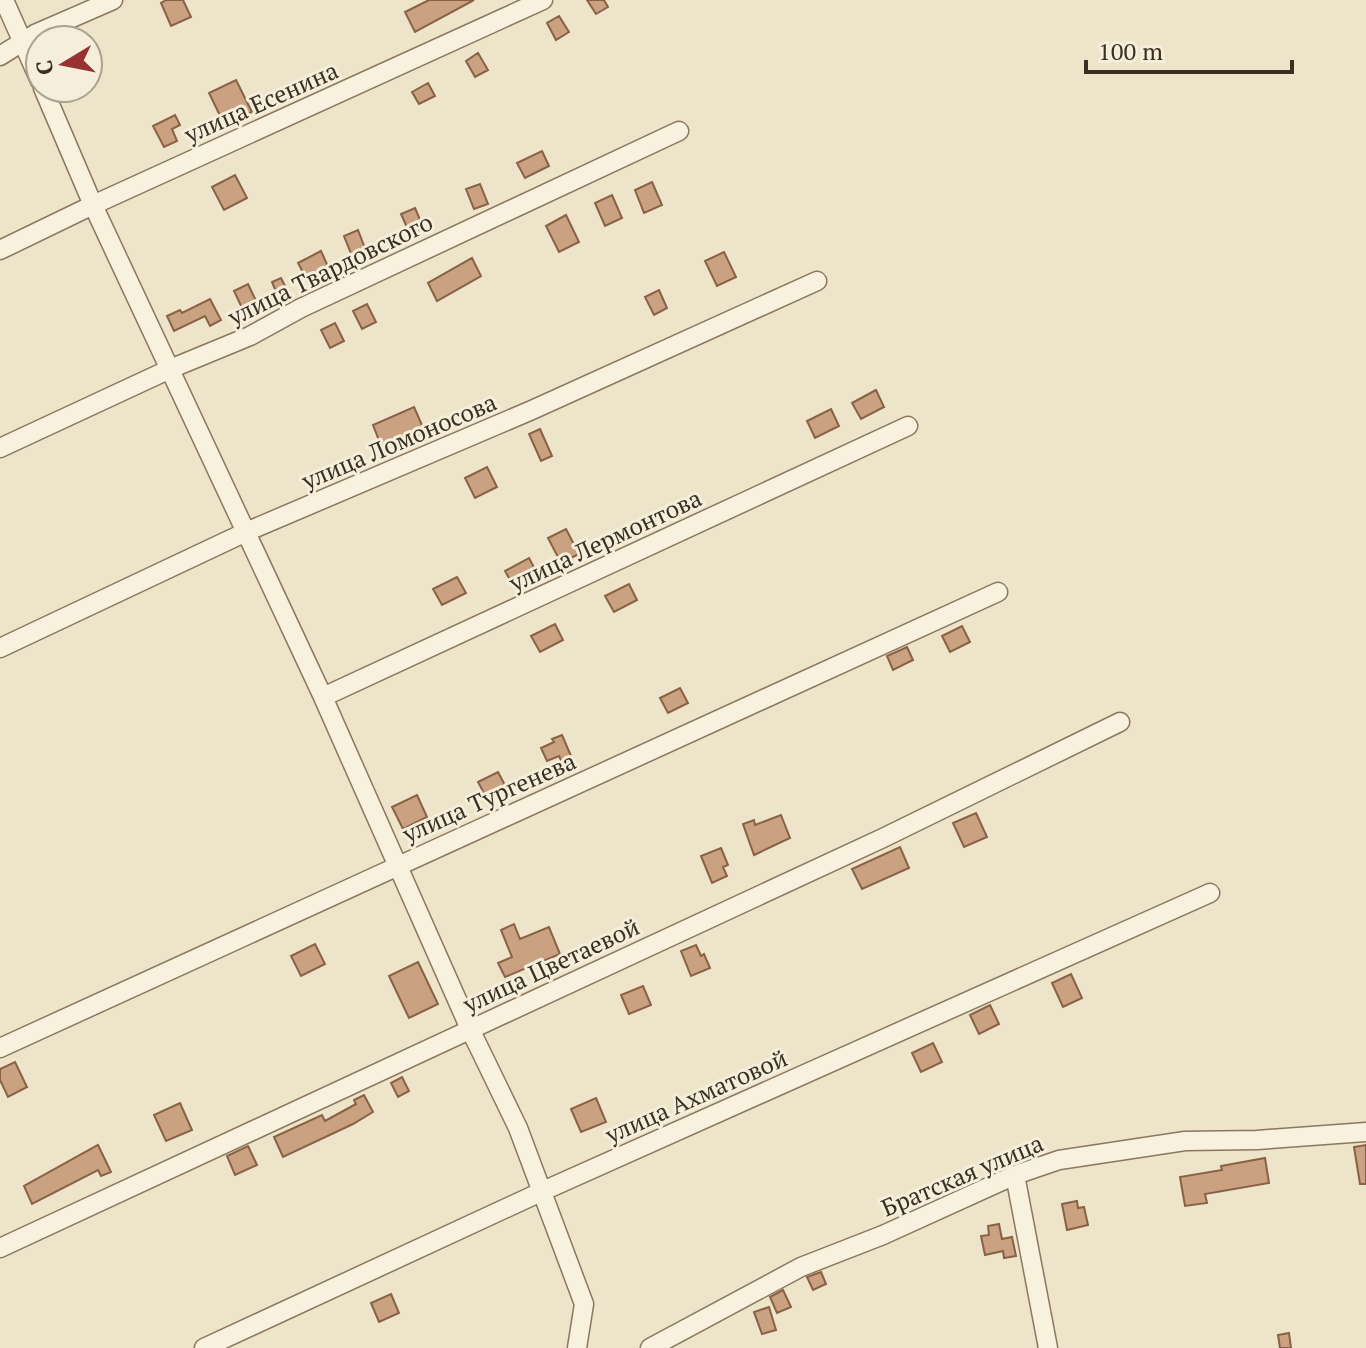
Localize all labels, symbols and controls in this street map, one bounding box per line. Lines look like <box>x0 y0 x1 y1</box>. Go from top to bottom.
north arrow <box>24 24 104 104</box>
scale bar <box>1086 24 1292 74</box>
text: 100 m <box>1098 35 1163 67</box>
street label: улица Есенина <box>178 54 343 151</box>
text: С <box>28 58 59 77</box>
street label: улица Твардовского <box>221 205 438 333</box>
street label: улица Ломоносова <box>296 386 501 497</box>
street label: улица Лермонтова <box>503 481 706 599</box>
street label: улица Тургенева <box>396 744 581 850</box>
street label: улица Цветаевой <box>457 910 644 1020</box>
street label: улица Ахматовой <box>599 1042 792 1151</box>
street label: Братская улица <box>876 1126 1048 1224</box>

